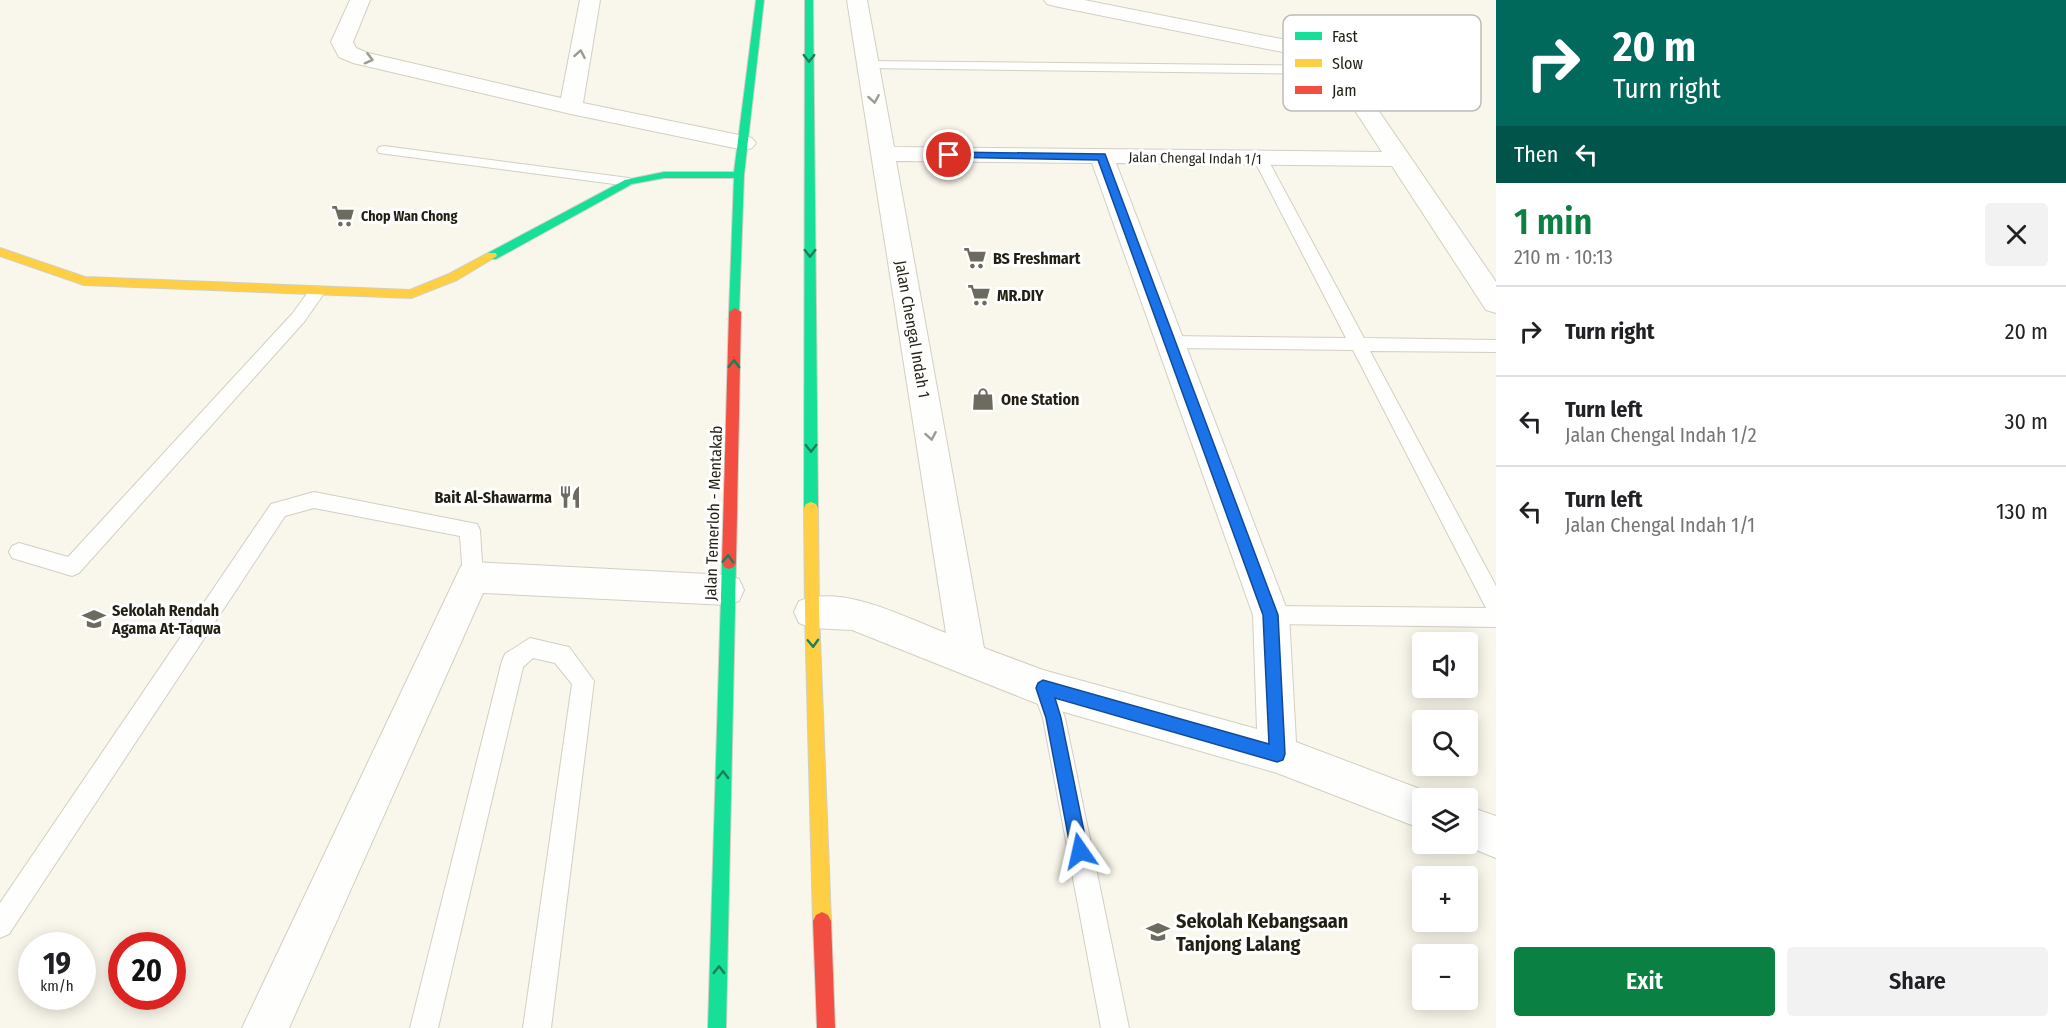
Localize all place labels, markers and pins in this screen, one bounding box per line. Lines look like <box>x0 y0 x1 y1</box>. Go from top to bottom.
pin <box>923 129 974 180</box>
supermarket icon: Chop Wan Chong <box>330 203 356 229</box>
place label: Chop Wan Chong <box>361 208 457 225</box>
supermarket icon: BS Freshmart <box>962 245 988 271</box>
place label: BS Freshmart <box>993 249 1081 268</box>
supermarket icon: MR.DIY <box>966 282 992 308</box>
place label: MR.DIY <box>997 286 1044 305</box>
shop icon: One Station <box>970 386 996 412</box>
place label: One Station <box>1001 390 1079 409</box>
restaurant icon: Bait Al-Shawarma <box>557 484 583 510</box>
place label: Bait Al-Shawarma <box>434 488 552 507</box>
place label: Sekolah Rendah Agama At-Taqwa <box>111 601 221 638</box>
school or university icon: Sekolah Rendah Agama At-Taqwa <box>81 606 107 632</box>
place label: Sekolah Kebangsaan Tanjong Lalang <box>1176 909 1348 956</box>
school or university icon: Sekolah Kebangsaan Tanjong Lalang <box>1145 919 1171 945</box>

